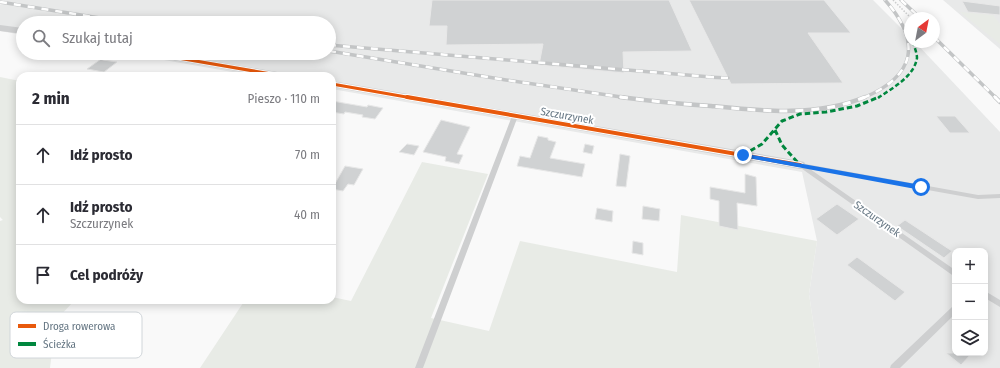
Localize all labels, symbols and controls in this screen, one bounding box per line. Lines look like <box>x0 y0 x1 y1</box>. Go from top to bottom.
north arrow <box>904 12 940 48</box>
search box <box>16 16 336 60</box>
icon: search <box>30 27 52 49</box>
text: Szukaj tutaj <box>62 29 133 47</box>
text: 2 min <box>32 88 70 109</box>
text: Pieszo · 110 m <box>247 91 320 106</box>
street label: Szczurzynek <box>539 105 595 127</box>
icon: ahead <box>32 144 54 166</box>
text: Idź prosto <box>70 146 132 164</box>
route end <box>734 146 752 164</box>
text: 70 m <box>295 147 320 162</box>
route start <box>912 178 930 196</box>
text: Idź prosto <box>70 198 132 216</box>
street label: Szczurzynek <box>851 198 903 240</box>
icon: ahead <box>32 204 54 226</box>
text: 40 m <box>294 207 320 222</box>
text: Szczurzynek <box>70 216 133 231</box>
map controls <box>952 248 988 356</box>
button: + <box>952 248 988 284</box>
icon: arrive <box>32 264 54 286</box>
text: Cel podróży <box>70 266 143 284</box>
button: − <box>952 284 988 320</box>
legend <box>10 312 142 358</box>
text: Droga rowerowa <box>43 320 115 333</box>
button: layers <box>952 320 988 356</box>
text: Ścieżka <box>43 337 76 351</box>

